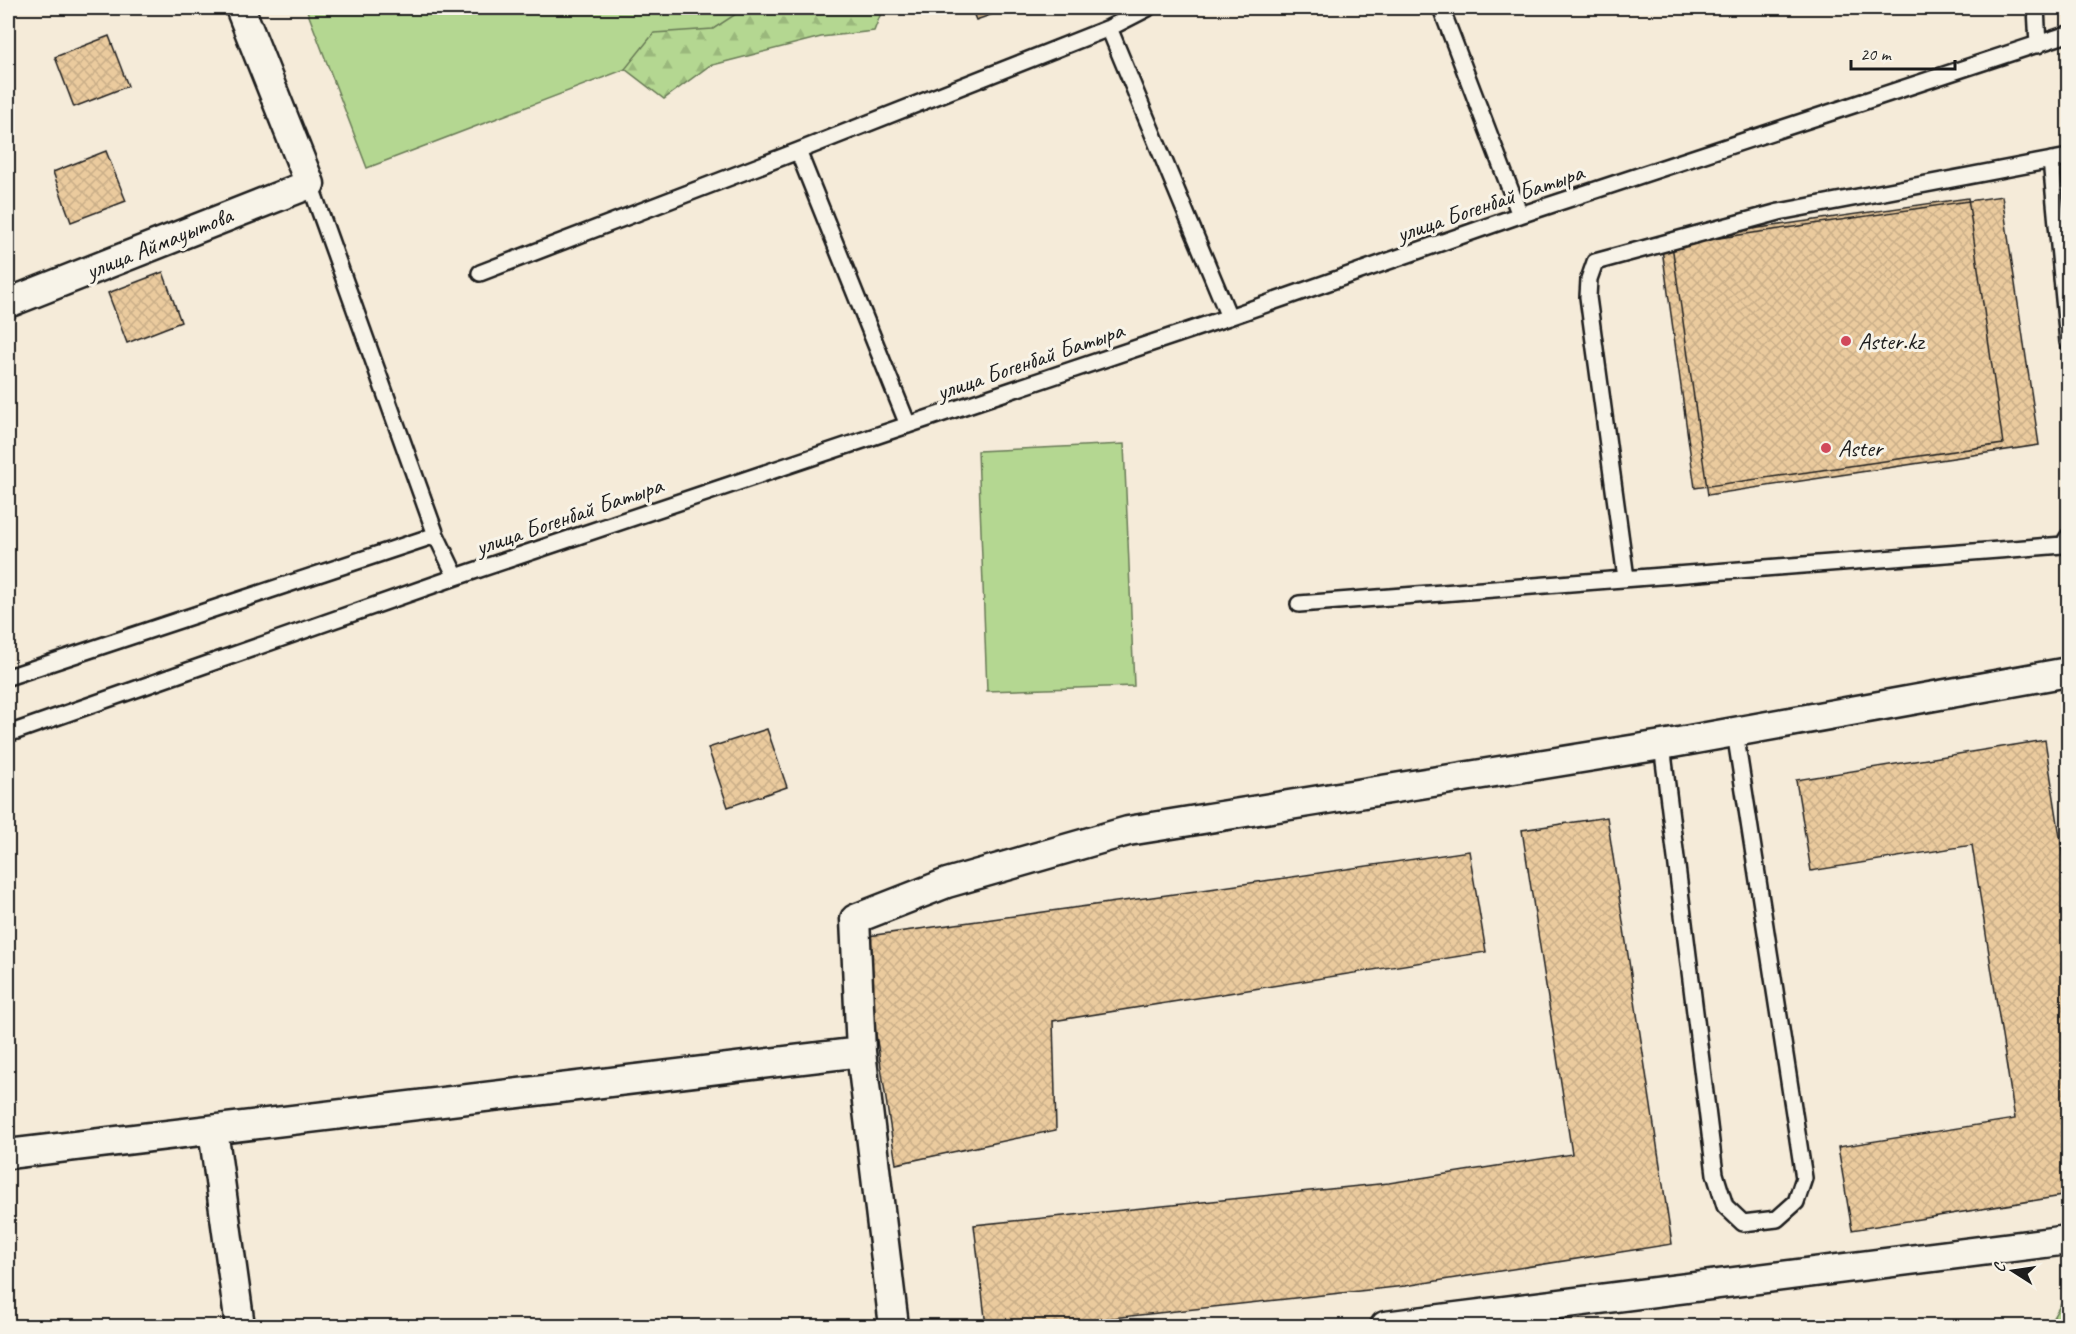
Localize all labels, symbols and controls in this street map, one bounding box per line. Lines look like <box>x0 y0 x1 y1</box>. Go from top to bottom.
scale bar <box>1851 33 1954 71</box>
text: 20 m <box>1860 43 1893 65</box>
street label: улица Богенбай Батыра <box>1391 156 1589 250</box>
street label: улица Аймауытова <box>80 199 238 287</box>
street label: улица Богенбай Батыра <box>931 314 1129 408</box>
place label: Aster.kz <box>1858 326 1926 356</box>
marker: Aster.kz <box>1839 334 1853 348</box>
place label: Aster <box>1838 433 1885 463</box>
marker: Aster <box>1819 441 1833 455</box>
street label: улица Богенбай Батыра <box>470 469 668 563</box>
north arrow <box>1983 1241 2043 1301</box>
text: С <box>1989 1260 2010 1274</box>

